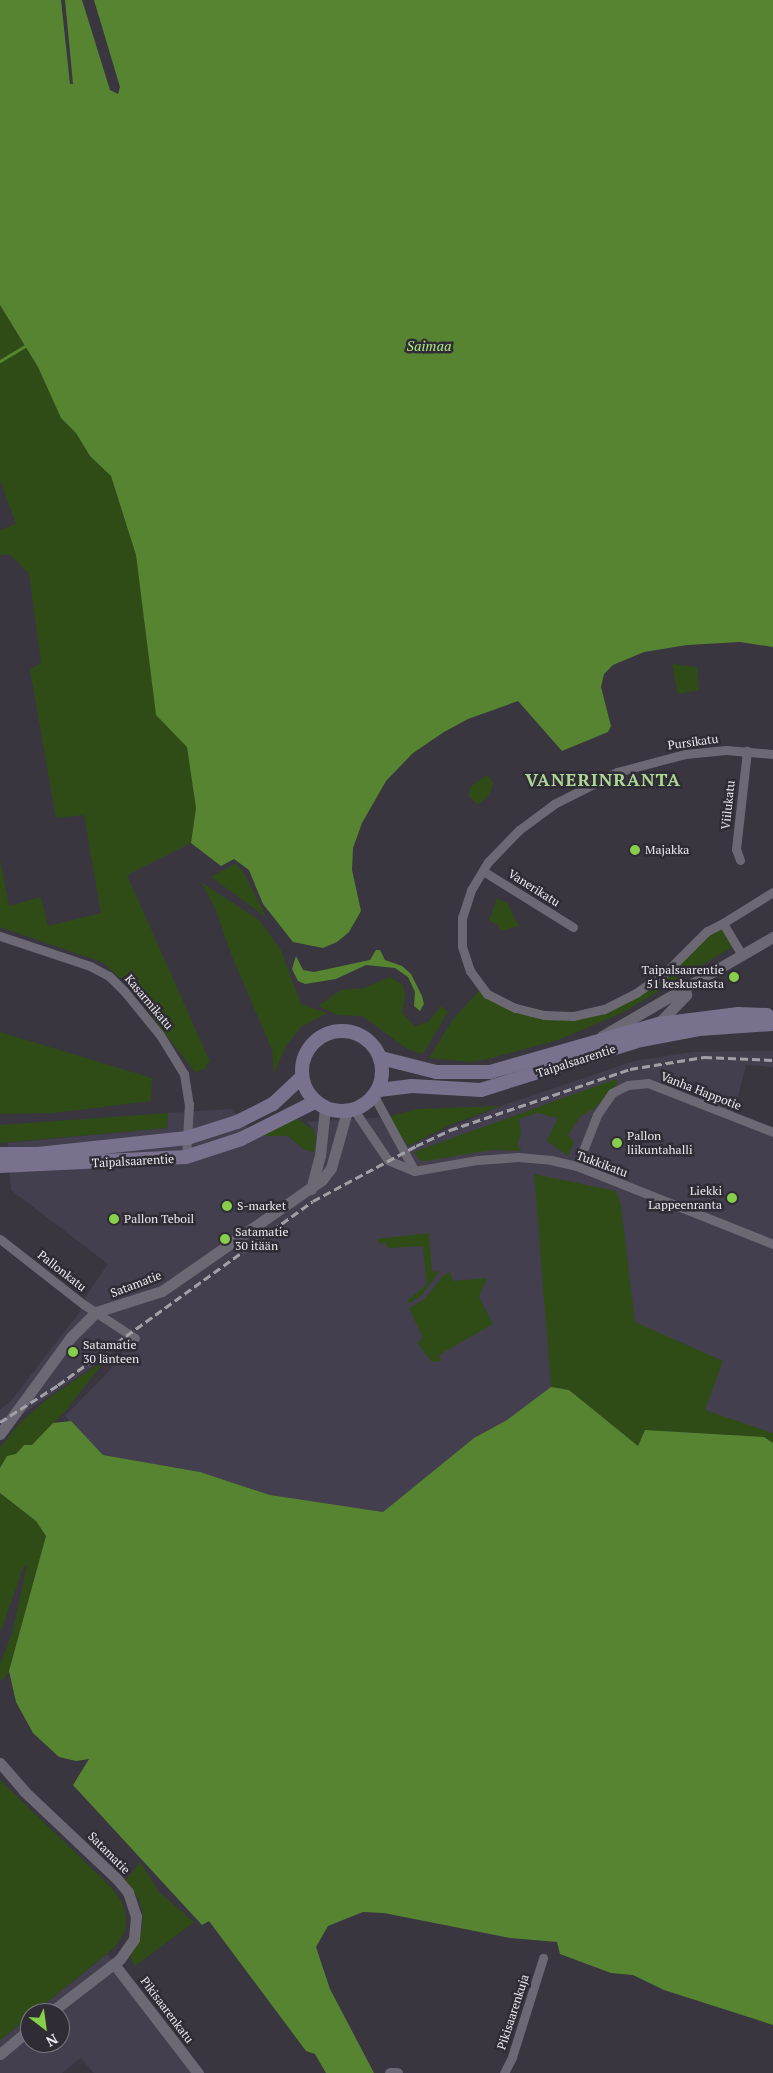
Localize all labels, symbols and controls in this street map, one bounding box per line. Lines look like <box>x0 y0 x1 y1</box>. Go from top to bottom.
water label: Saimaa <box>407 338 451 354</box>
street label: Pursikatu <box>667 731 719 753</box>
district label: VANERINRANTA <box>523 768 683 790</box>
street label: Viilukatu <box>718 780 738 830</box>
place label: Majakka <box>645 843 689 857</box>
marker: Majakka <box>629 844 641 856</box>
street label: Vanerikatu <box>505 866 563 910</box>
place label: Taipalsaarentie 51 keskustasta <box>642 963 724 991</box>
marker: Taipalsaarentie 51 keskustasta <box>728 971 740 983</box>
street label: Kasarmikatu <box>122 972 176 1032</box>
street label: Taipalsaarentie <box>535 1041 617 1081</box>
street label: Vanha Happotie <box>659 1069 743 1113</box>
place label: Pallon liikuntahalli <box>627 1129 692 1157</box>
marker: Pallon liikuntahalli <box>611 1137 623 1149</box>
street label: Tukkikatu <box>574 1148 630 1180</box>
street label: Taipalsaarentie <box>91 1152 175 1170</box>
place label: Liekki Lappeenranta <box>648 1184 722 1212</box>
marker: Liekki Lappeenranta <box>726 1192 738 1204</box>
place label: S-market <box>237 1199 286 1213</box>
marker: S-market <box>221 1200 233 1212</box>
place label: Pallon Teboil <box>124 1212 194 1226</box>
marker: Pallon Teboil <box>108 1213 120 1225</box>
place label: Satamatie 30 itään <box>235 1225 289 1253</box>
marker: Satamatie 30 itään <box>219 1233 231 1245</box>
street label: Pallonkatu <box>35 1248 89 1294</box>
street label: Satamatie <box>108 1268 164 1300</box>
place label: Satamatie 30 länteen <box>83 1338 139 1366</box>
marker: Satamatie 30 länteen <box>67 1346 79 1358</box>
street label: Satamatie <box>85 1829 133 1877</box>
street label: Pikisaarenkuja <box>494 1973 532 2051</box>
street label: Pikisaarenkatu <box>137 1974 197 2046</box>
north arrow <box>20 2003 70 2053</box>
text: N <box>43 2030 62 2051</box>

